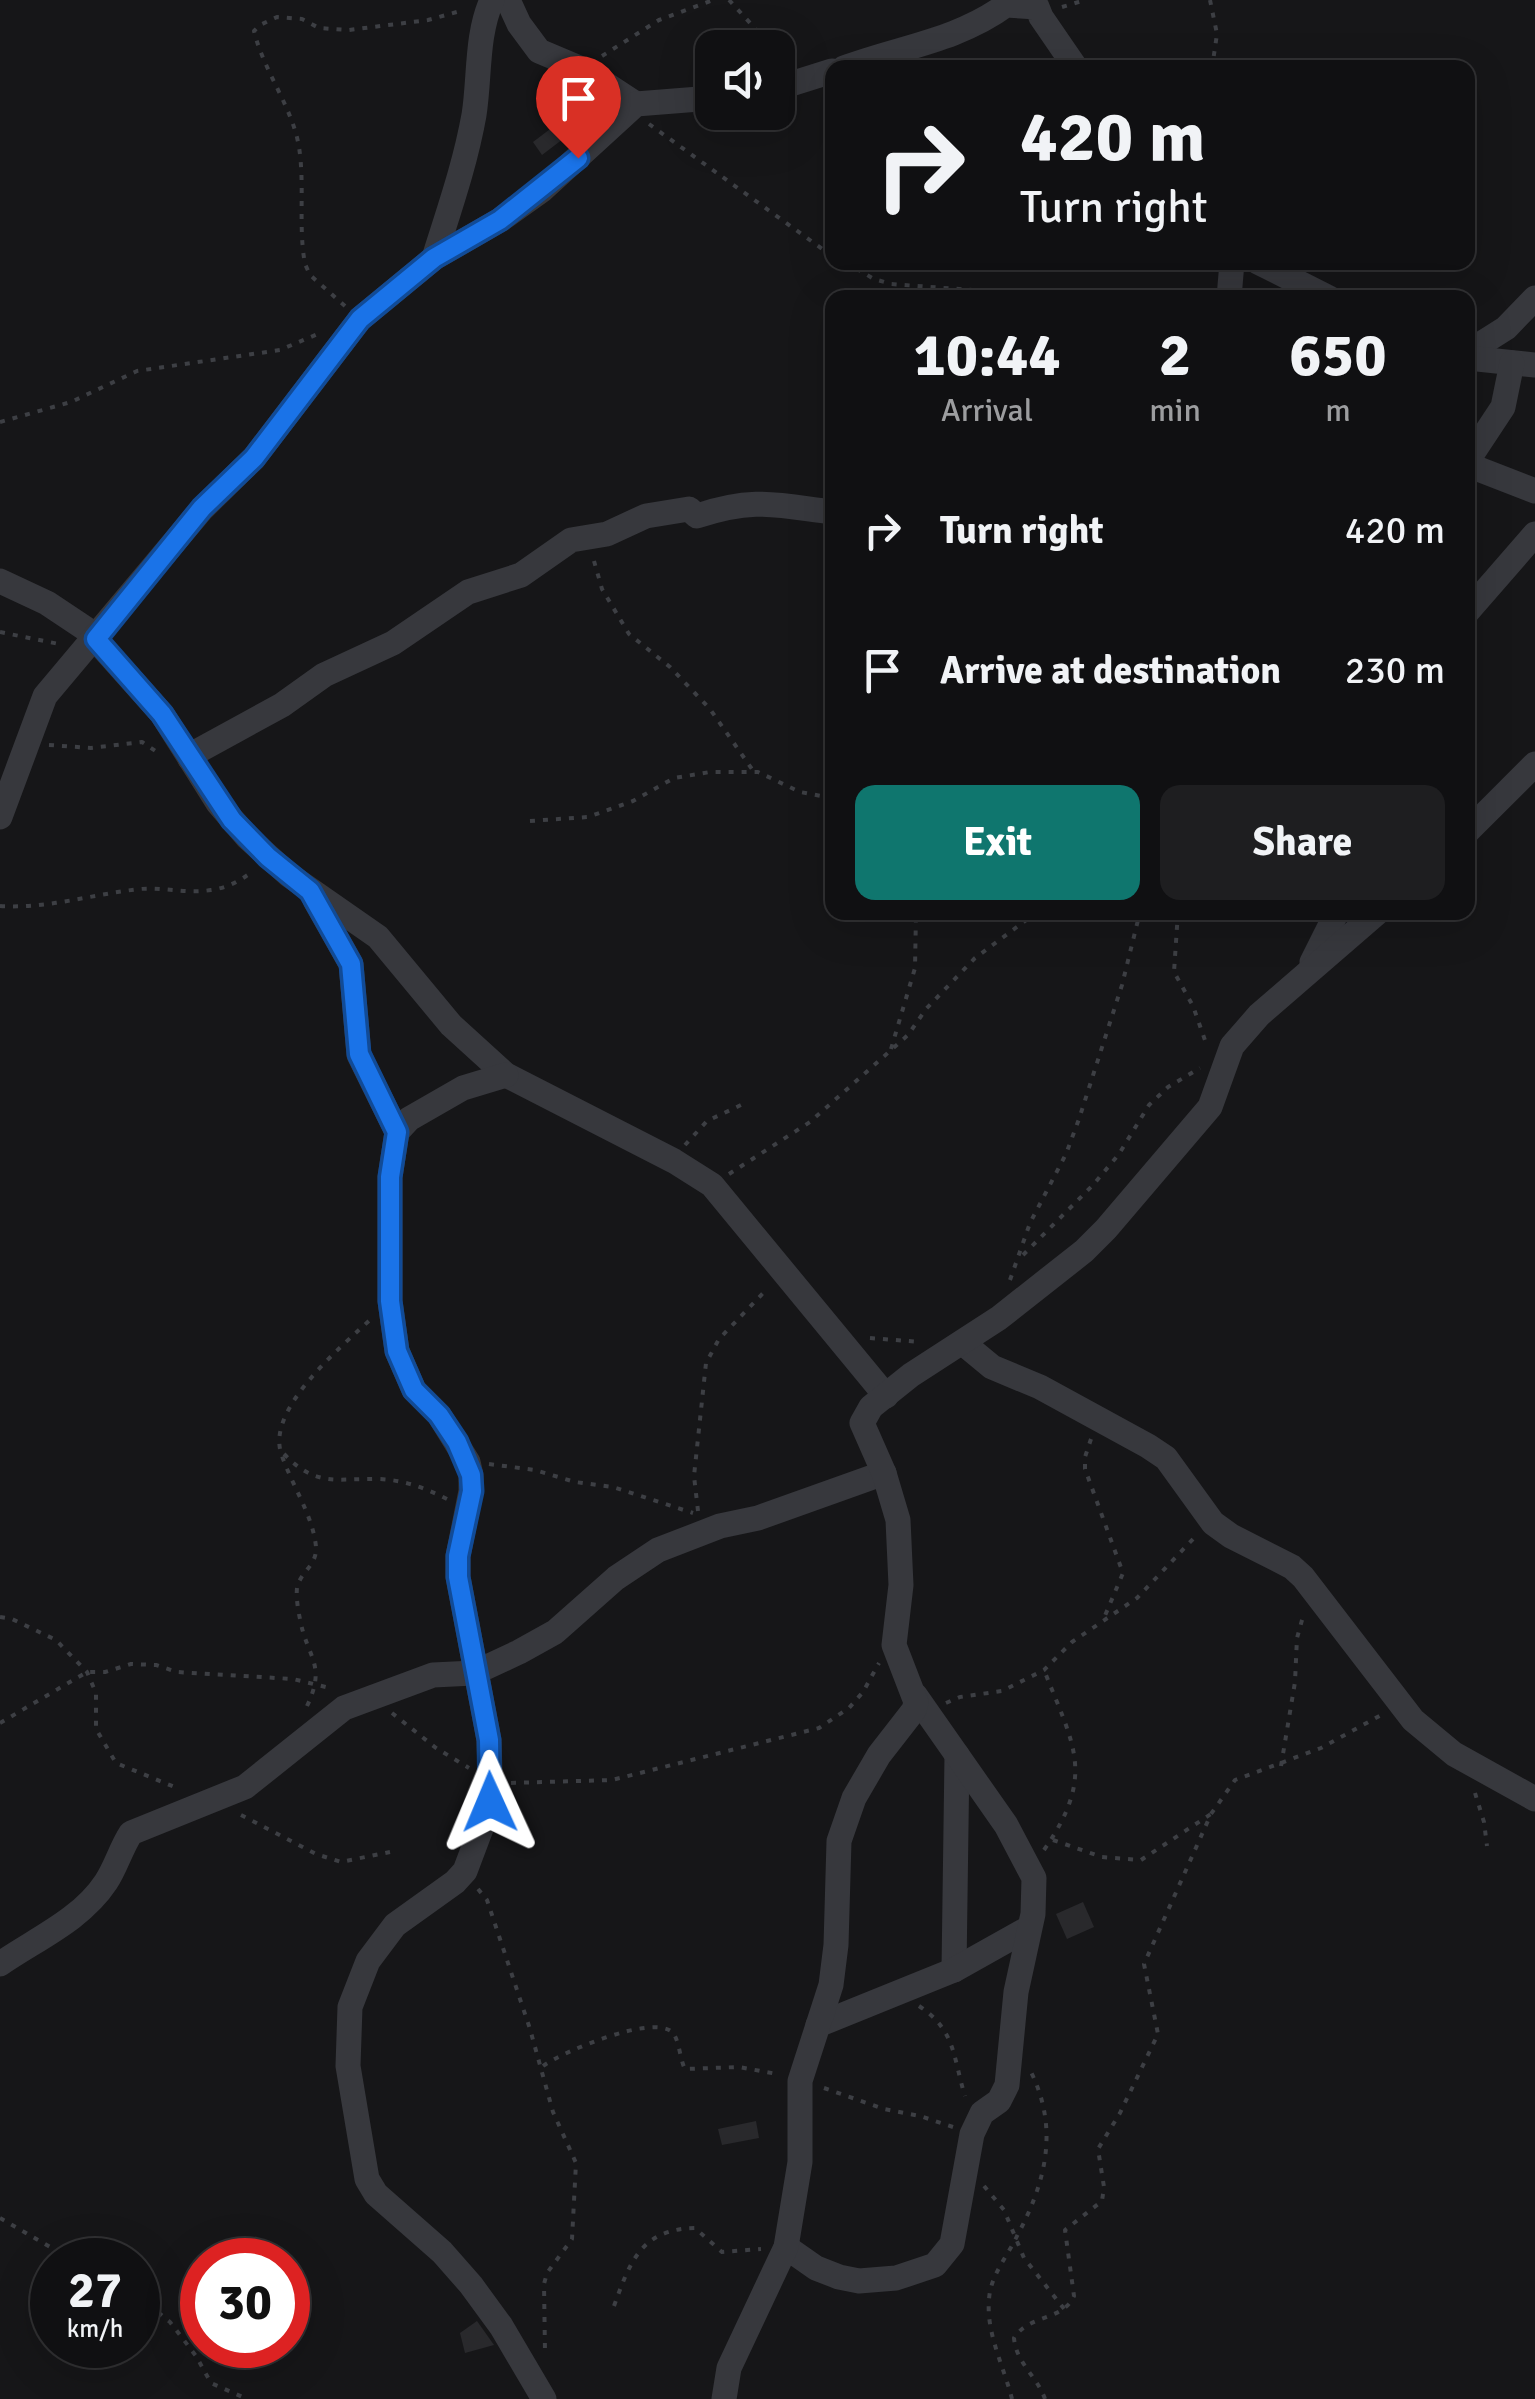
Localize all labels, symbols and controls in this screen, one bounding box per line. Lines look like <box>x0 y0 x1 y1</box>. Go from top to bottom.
map controls <box>695 30 795 130</box>
button: sound <box>695 30 795 130</box>
pin <box>536 56 621 159</box>
icon: arrive <box>551 71 606 126</box>
text: 420 m <box>1020 94 1205 180</box>
icon: right <box>855 100 985 230</box>
text: Turn right <box>1020 180 1208 235</box>
text: 10:44 <box>913 319 1061 393</box>
text: 2 <box>1159 319 1191 393</box>
text: 650 <box>1289 319 1387 393</box>
text: Arrival <box>941 391 1033 430</box>
text: min <box>1149 391 1201 430</box>
text: m <box>1325 391 1351 430</box>
icon: right <box>855 503 910 558</box>
text: Turn right <box>940 507 1104 554</box>
text: 420 m <box>1345 507 1445 554</box>
icon: arrive <box>855 643 910 698</box>
text: Arrive at destination <box>940 647 1281 694</box>
text: 230 m <box>1345 647 1445 694</box>
button: Exit <box>855 785 1140 900</box>
button: Share <box>1160 785 1445 900</box>
position arrow <box>438 1750 542 1854</box>
speed limit sign: 30 <box>180 2238 310 2368</box>
text: 27 <box>68 2260 122 2322</box>
text: km/h <box>67 2313 123 2344</box>

